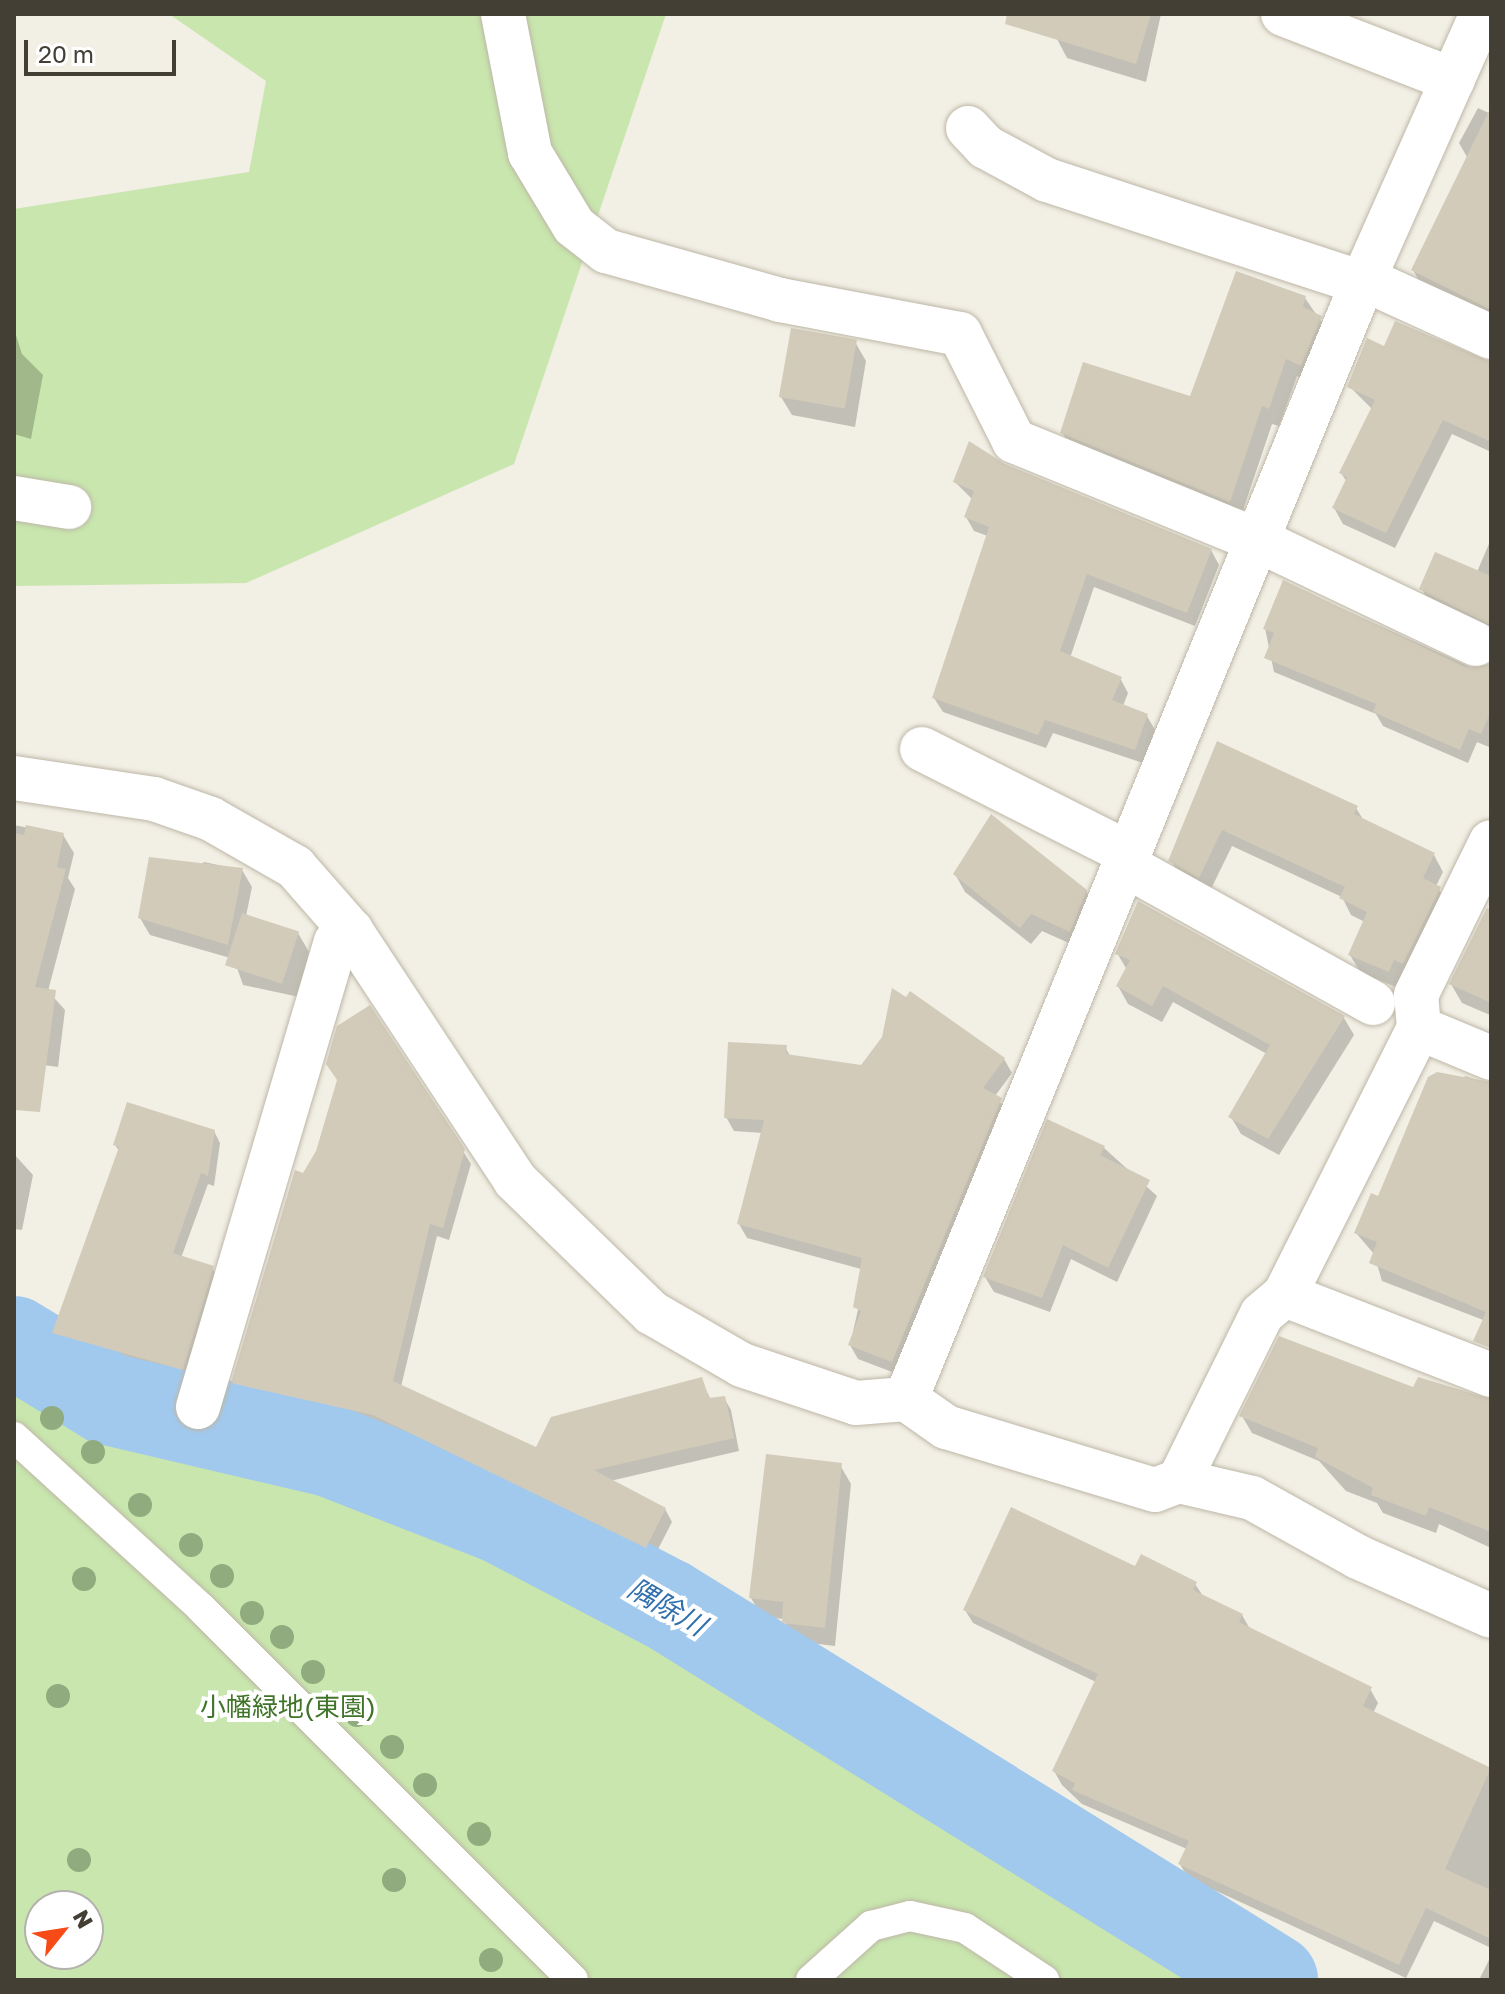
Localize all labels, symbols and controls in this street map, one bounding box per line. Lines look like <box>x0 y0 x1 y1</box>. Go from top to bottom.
scale bar <box>28 24 180 74</box>
text: 20 m <box>38 39 94 68</box>
water label: 隅除川 <box>622 1571 712 1643</box>
park label: 小幡緑地(東園) <box>200 1691 376 1723</box>
north arrow <box>24 1890 104 1970</box>
text: N <box>68 1905 99 1933</box>

